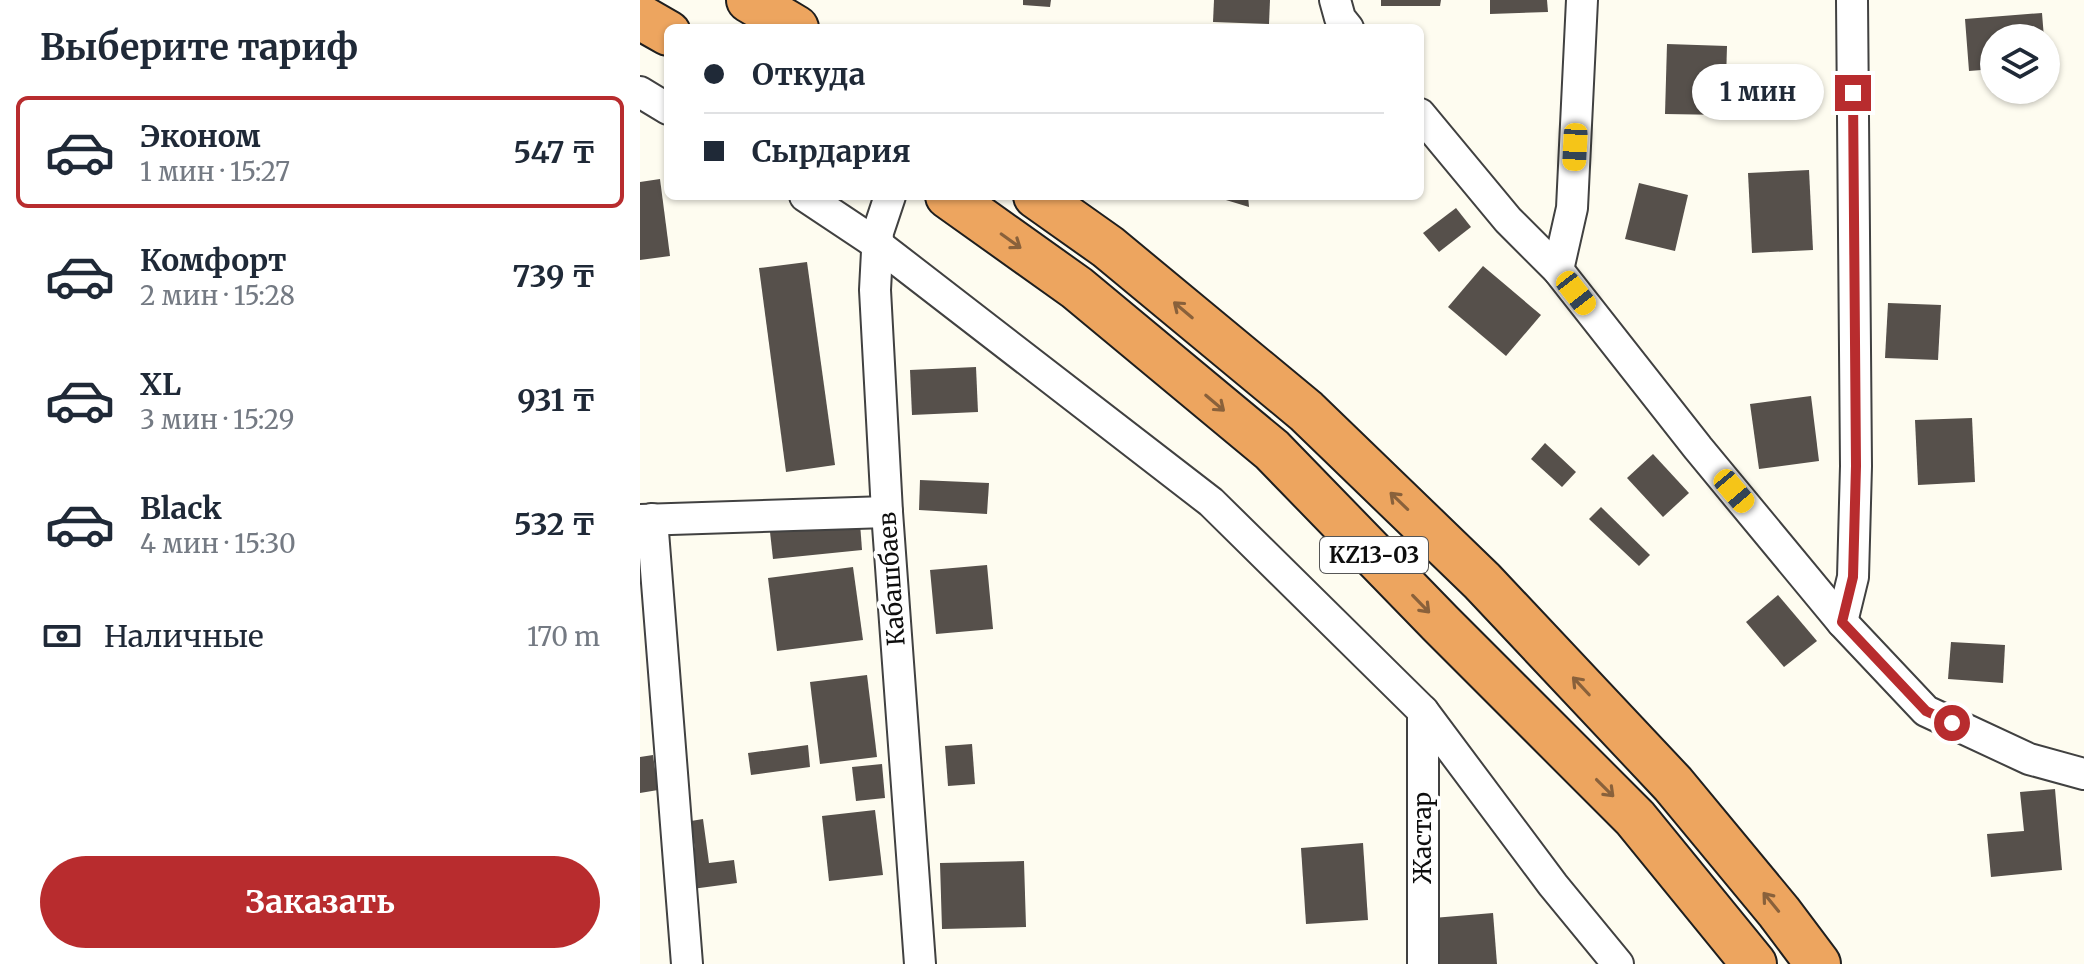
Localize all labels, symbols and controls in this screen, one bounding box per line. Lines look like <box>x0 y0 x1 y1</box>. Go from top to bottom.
map controls <box>1980 24 2060 104</box>
button: layers <box>1980 24 2060 104</box>
text: Выберите тариф <box>40 25 358 70</box>
text: Откуда <box>752 55 865 93</box>
callout: 1 мин <box>1693 65 1825 121</box>
text: 1 мин <box>1720 75 1796 108</box>
route end <box>1835 75 1871 111</box>
icon: car <box>44 116 116 188</box>
text: Эконом <box>140 117 261 155</box>
car <box>1562 122 1588 172</box>
text: Сырдария <box>752 132 911 170</box>
text: 547 ₸ <box>513 133 596 171</box>
text: 1 мин · 15:27 <box>140 155 290 188</box>
one-way arrow <box>1000 233 1022 249</box>
icon: car <box>44 240 116 312</box>
text: Комфорт <box>140 241 287 279</box>
text: 739 ₸ <box>512 257 596 295</box>
car <box>1552 267 1600 319</box>
text: 2 мин · 15:28 <box>140 279 295 312</box>
one-way arrow <box>1173 301 1194 319</box>
icon: car <box>44 364 116 436</box>
text: XL <box>140 365 181 403</box>
text: 931 ₸ <box>517 381 596 419</box>
one-way arrow <box>1204 394 1225 412</box>
text: 3 мин · 15:29 <box>140 403 294 436</box>
car <box>1709 465 1759 517</box>
icon: car <box>44 488 116 560</box>
text: Black <box>140 489 222 527</box>
one-way arrow <box>1389 491 1409 510</box>
text: 532 ₸ <box>514 505 596 543</box>
street label: Кабашбаев <box>871 511 912 647</box>
text: 4 мин · 15:30 <box>140 527 296 560</box>
road number: KZ13-03 <box>1320 537 1428 573</box>
one-way arrow <box>1411 594 1430 613</box>
icon: cash <box>40 614 84 658</box>
text: Наличные <box>104 617 264 655</box>
text: 170 m <box>527 620 600 653</box>
one-way arrow <box>1572 677 1591 696</box>
route start <box>1934 705 1970 741</box>
one-way arrow <box>1595 778 1614 798</box>
street label: Жастар <box>1407 792 1438 884</box>
button: Заказать <box>40 856 600 948</box>
one-way arrow <box>1762 892 1780 913</box>

